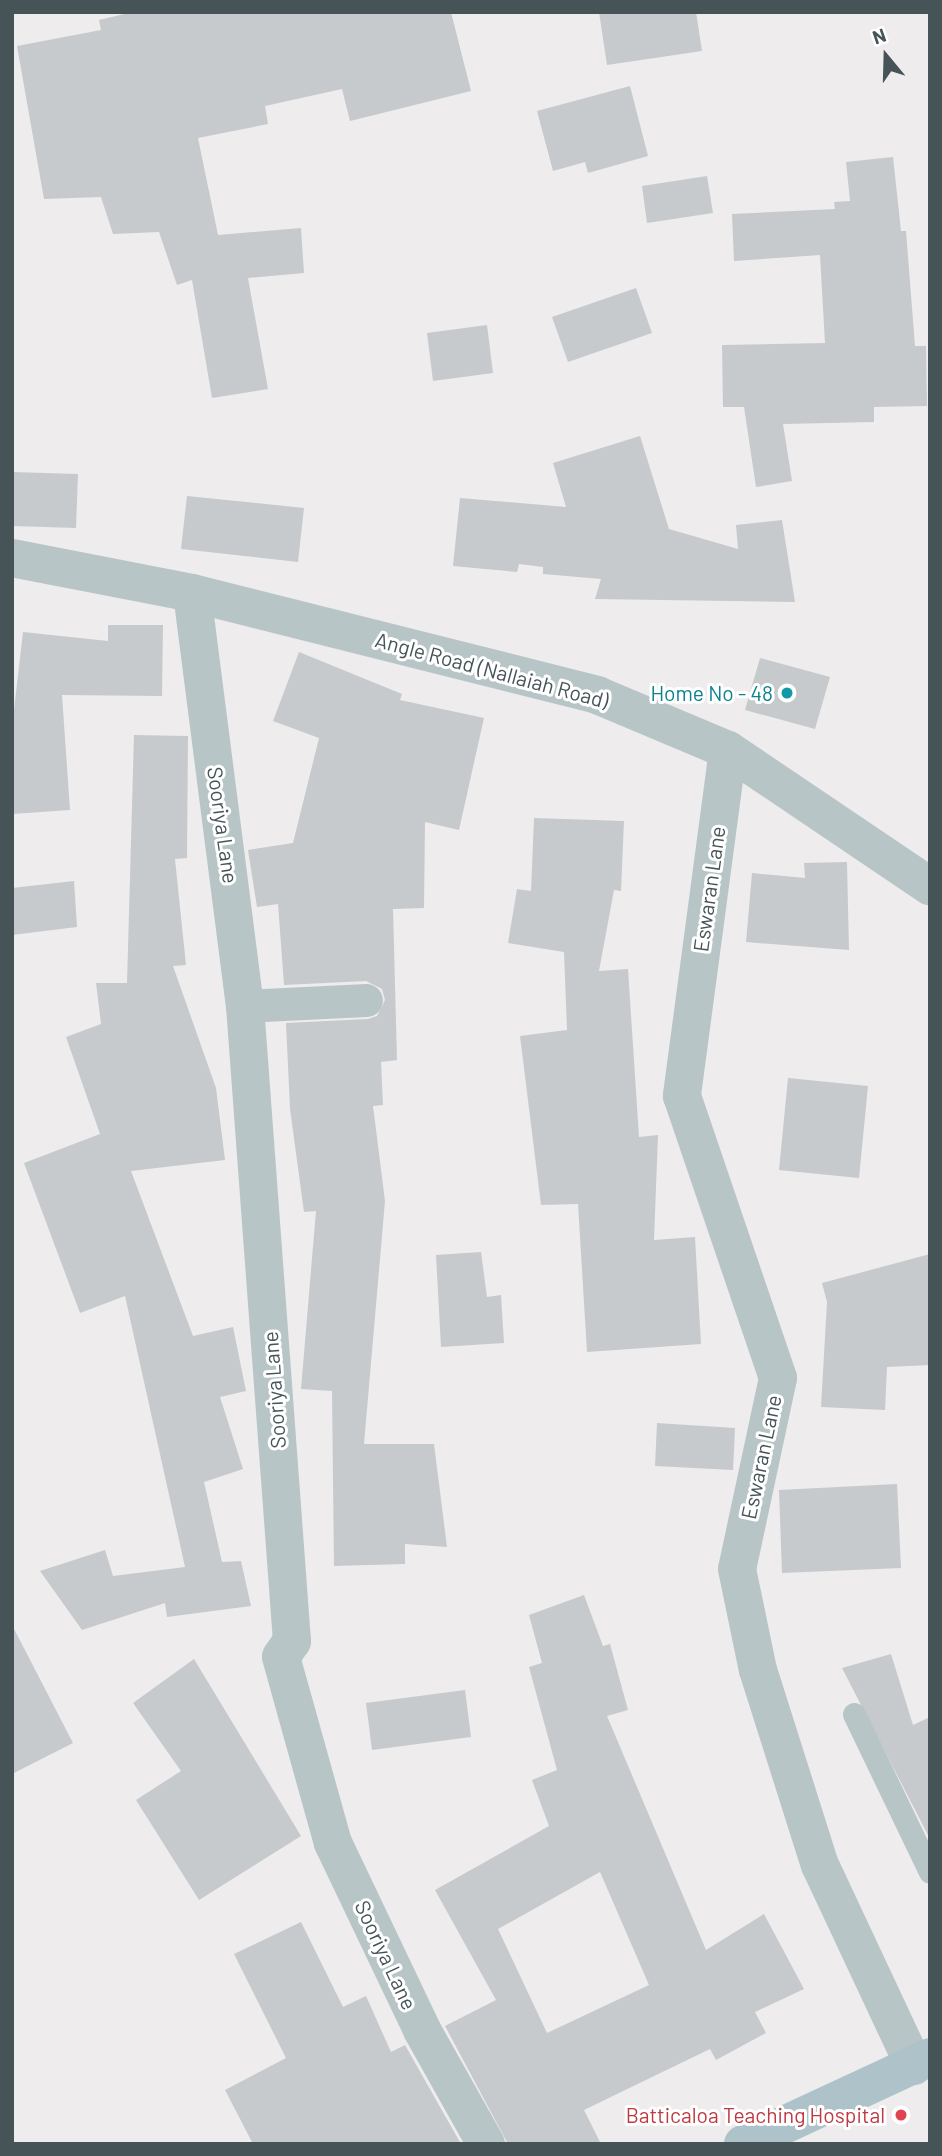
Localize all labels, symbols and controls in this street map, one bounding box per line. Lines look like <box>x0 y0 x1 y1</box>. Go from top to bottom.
north arrow <box>851 21 921 91</box>
text: N <box>869 23 889 49</box>
street label: Angle Road (Nallaiah Road) <box>373 627 611 713</box>
place label: Home No - 48 <box>650 680 773 706</box>
marker: Home No - 48 <box>779 685 795 701</box>
street label: Sooriya Lane <box>202 765 244 885</box>
street label: Eswaran Lane <box>688 825 730 953</box>
street label: Sooriya Lane <box>257 1330 291 1450</box>
street label: Eswaran Lane <box>736 1392 786 1522</box>
street label: Sooriya Lane <box>350 1896 422 2014</box>
place label: Batticaloa Teaching Hospital <box>626 2102 885 2128</box>
marker: Batticaloa Teaching Hospital <box>891 2105 911 2125</box>

